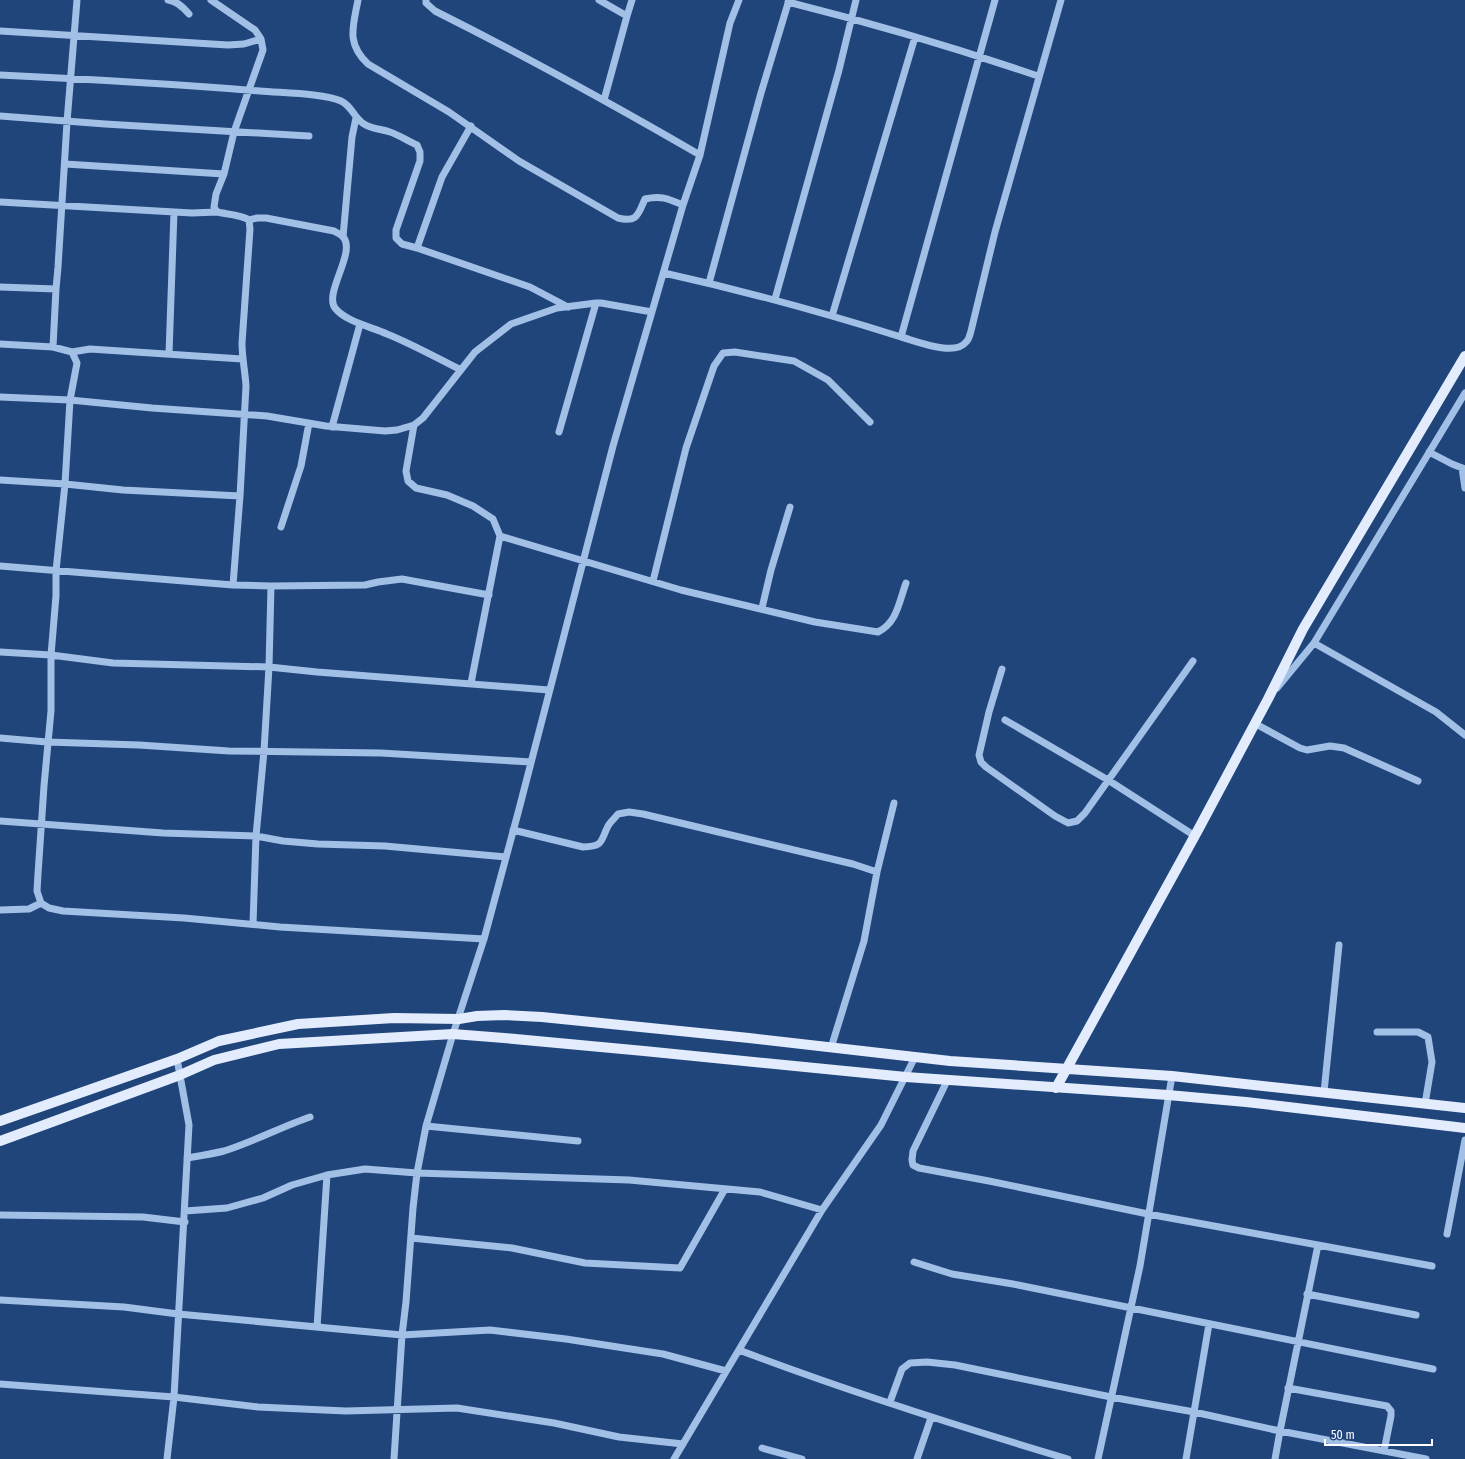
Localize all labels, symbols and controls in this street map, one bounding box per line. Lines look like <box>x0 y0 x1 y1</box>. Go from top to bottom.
scale bar <box>1325 1421 1432 1447</box>
text: 50 m <box>1331 1428 1355 1442</box>

